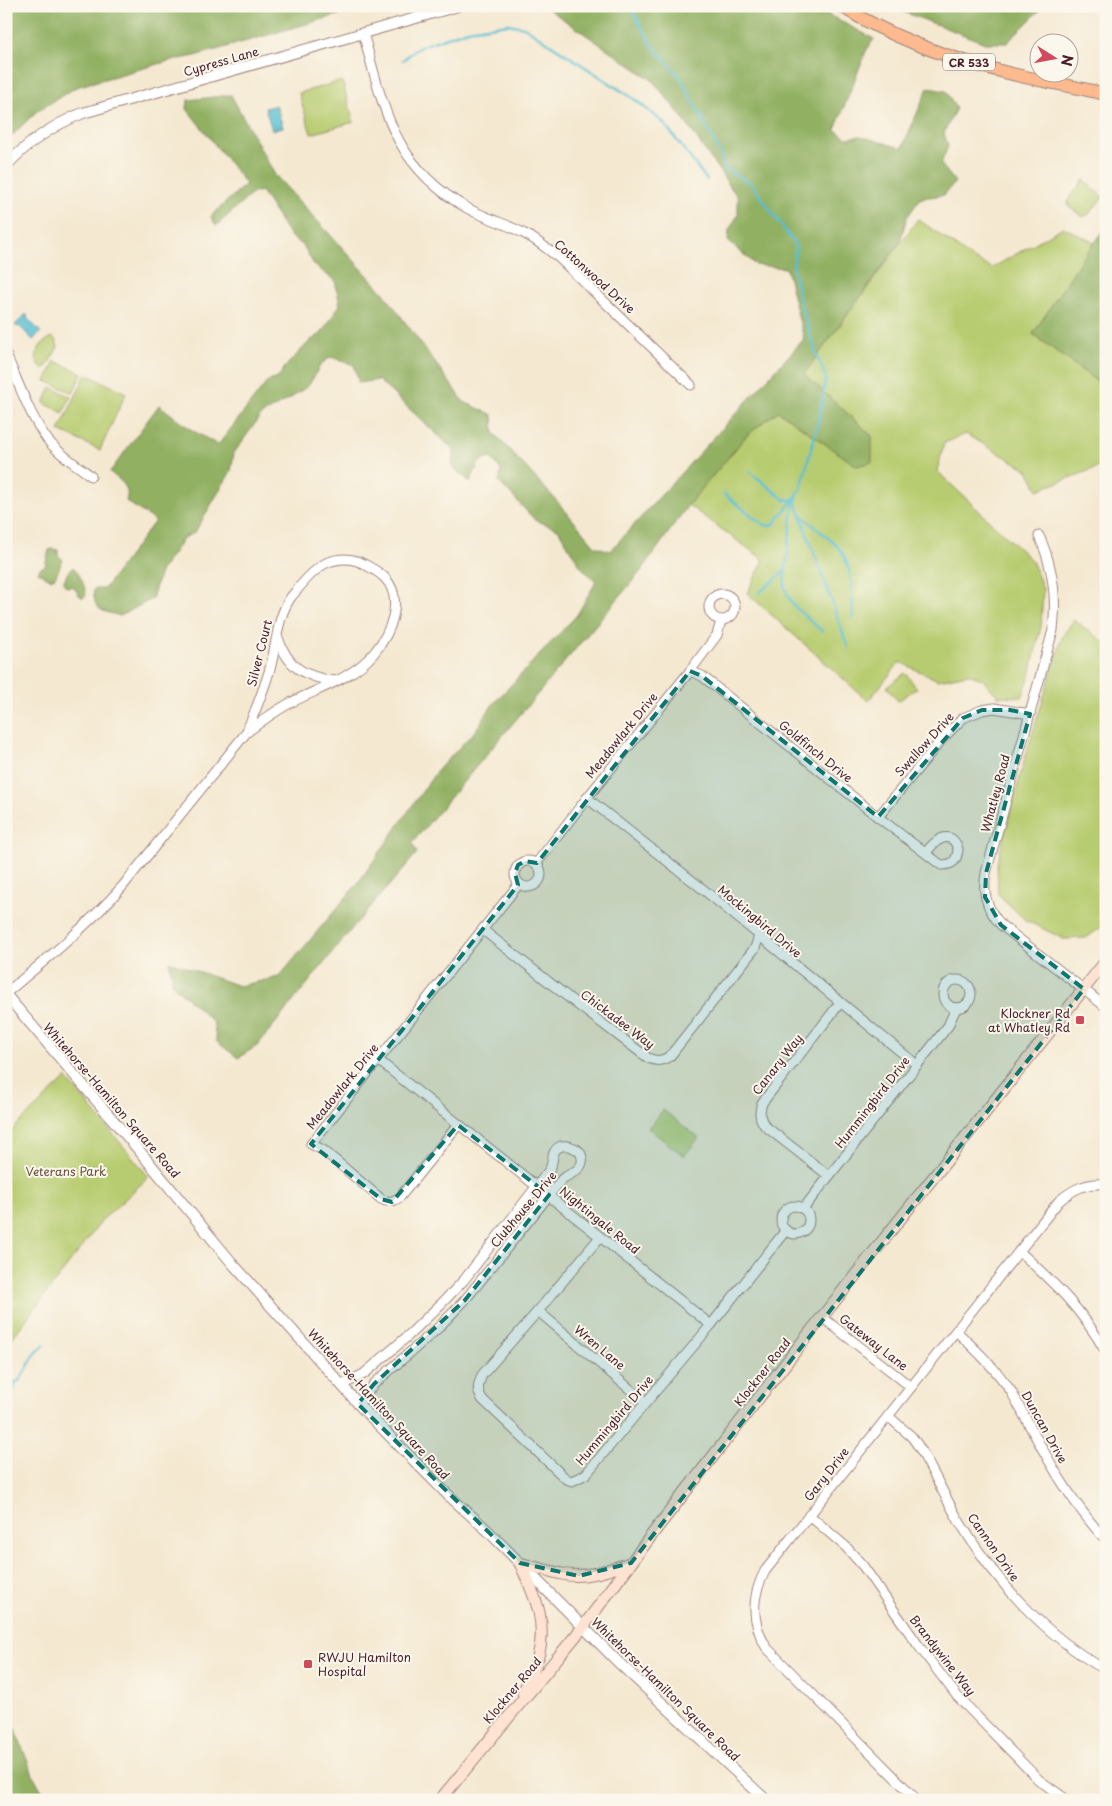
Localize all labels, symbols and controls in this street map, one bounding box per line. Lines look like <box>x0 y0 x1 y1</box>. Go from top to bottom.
north arrow <box>1030 32 1080 82</box>
street label: Cypress Lane <box>181 42 261 80</box>
text: N <box>1056 53 1079 68</box>
road number: CR 533 <box>943 54 995 70</box>
street label: Cottonwood Drive <box>551 235 639 317</box>
street label: Silver Court <box>242 617 276 688</box>
street label: Meadowlark Drive <box>581 688 661 782</box>
street label: Swallow Drive <box>890 708 958 780</box>
street label: Goldfinch Drive <box>775 716 857 786</box>
street label: Whatley Road <box>976 752 1014 834</box>
street label: Mockingbird Drive <box>714 880 806 962</box>
street label: Chickadee Way <box>577 985 659 1053</box>
place label: Klockner Rd at Whatley Rd <box>988 1004 1071 1036</box>
marker: Klockner Rd at Whatley Rd <box>1074 1014 1086 1026</box>
street label: Whitehorse-Hamilton Square Road <box>39 1018 185 1182</box>
street label: Canary Way <box>747 1030 807 1098</box>
street label: Meadowlark Drive <box>302 1039 382 1133</box>
street label: Hummingbird Drive <box>830 1052 914 1152</box>
park label: Veterans Park <box>26 1162 106 1180</box>
street label: Clubhouse Drive <box>486 1167 560 1251</box>
street label: Nightingale Road <box>556 1182 644 1258</box>
street label: Gateway Lane <box>836 1309 912 1375</box>
street label: Wren Lane <box>570 1320 630 1374</box>
street label: Whitehorse-Hamilton Square Road <box>304 1325 454 1483</box>
street label: Klockner Road <box>730 1334 794 1410</box>
street label: Hummingbird Drive <box>571 1371 657 1469</box>
street label: Duncan Drive <box>1018 1388 1073 1467</box>
street label: Gary Drive <box>799 1443 853 1505</box>
street label: Cannon Drive <box>964 1509 1024 1585</box>
street label: Brandywine Way <box>906 1611 980 1699</box>
street label: Whitehorse-Hamilton Square Road <box>588 1613 744 1765</box>
place label: RWJU Hamilton Hospital <box>318 1648 411 1680</box>
street label: Klockner Road <box>479 1653 545 1727</box>
marker: RWJU Hamilton Hospital <box>302 1658 314 1670</box>

